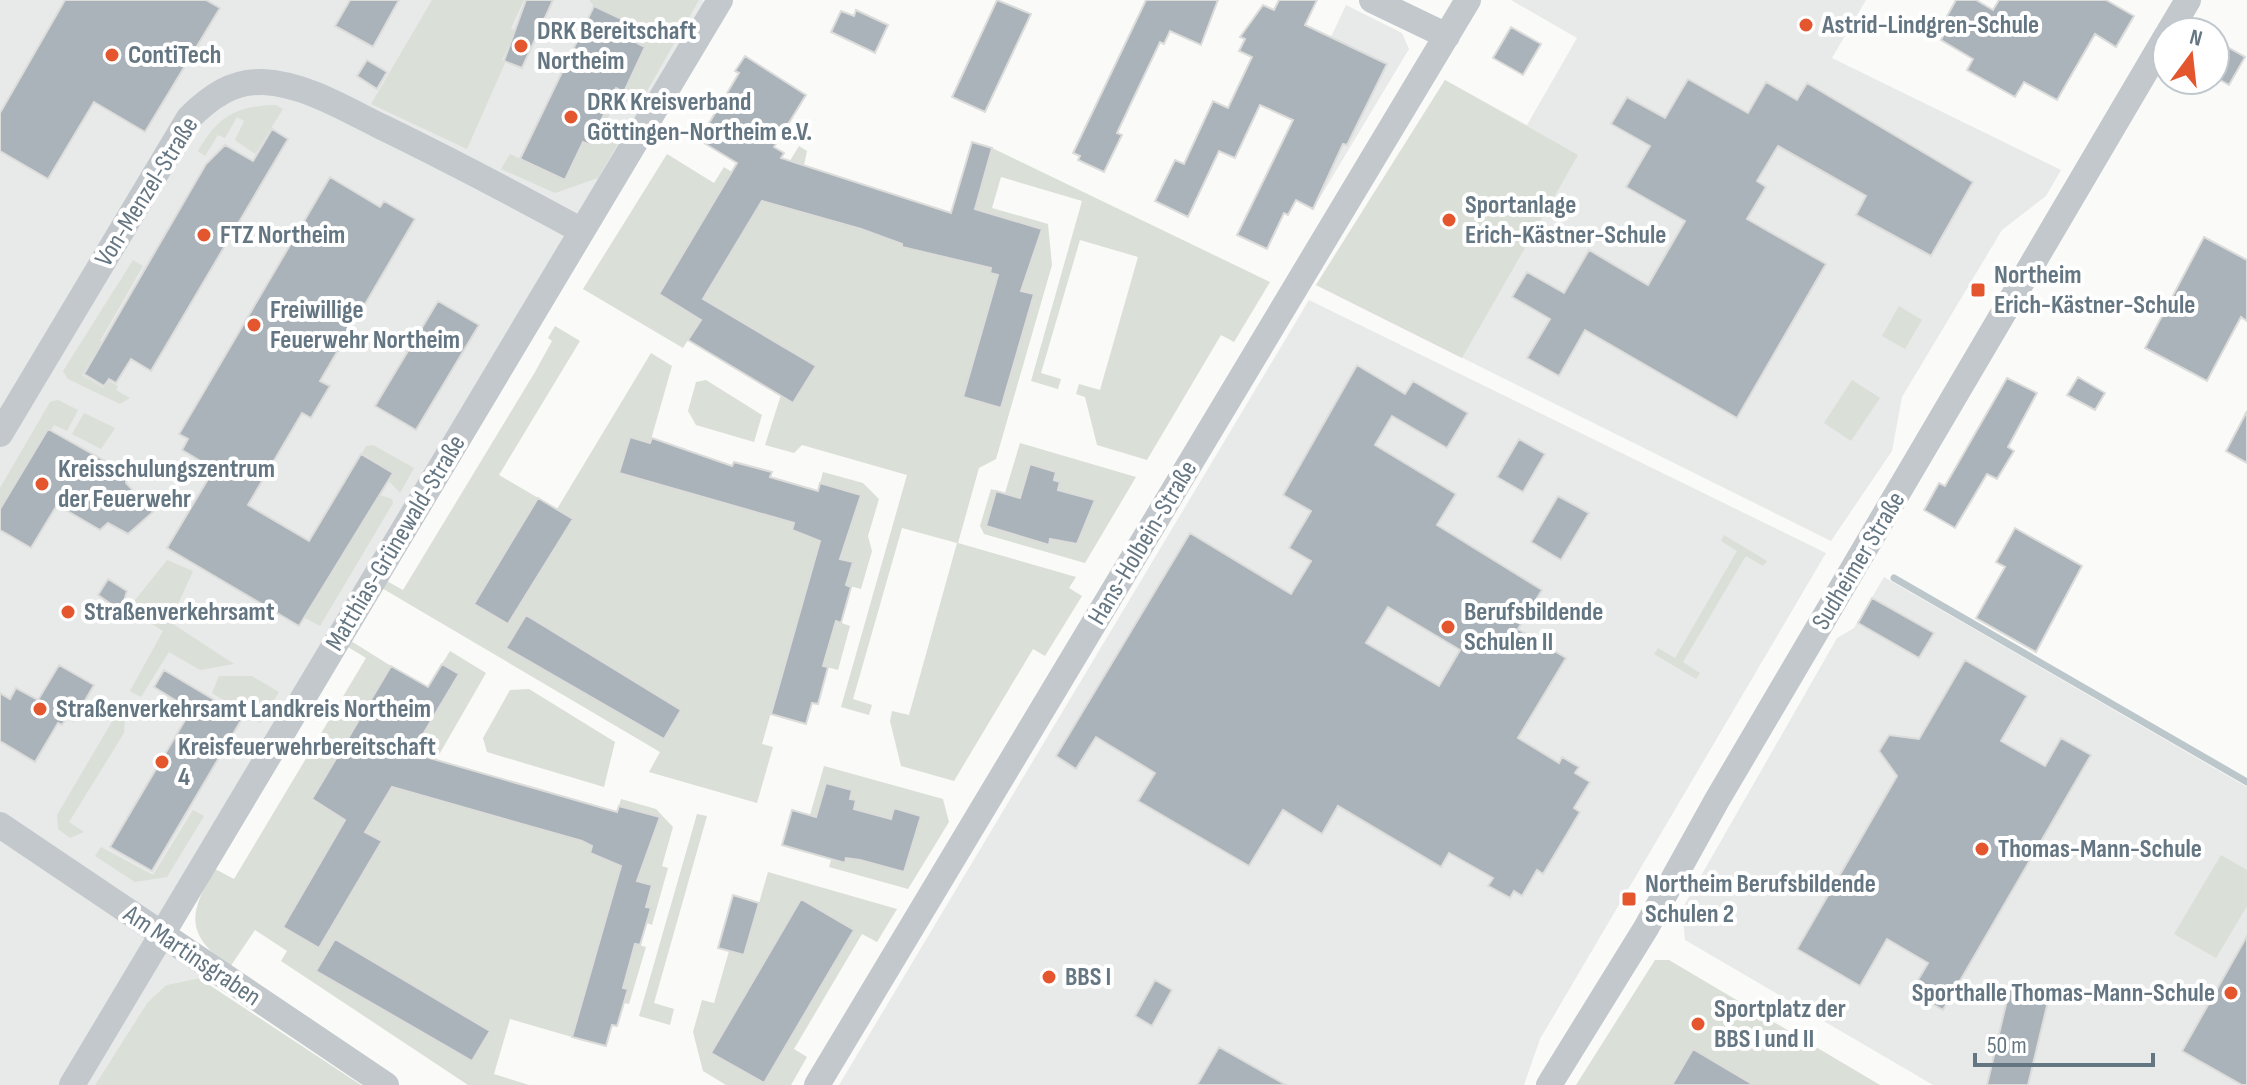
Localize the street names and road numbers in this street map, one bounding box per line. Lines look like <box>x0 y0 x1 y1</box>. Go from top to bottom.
street label: Von-Menzel-Straße <box>89 111 205 273</box>
street label: Matthias-Grünewald-Straße <box>319 430 473 656</box>
street label: Hans-Holbein-Straße <box>1082 455 1204 631</box>
street label: Sudheimer Straße <box>1806 486 1912 636</box>
street label: Am Martinsgraben <box>117 898 266 1013</box>

